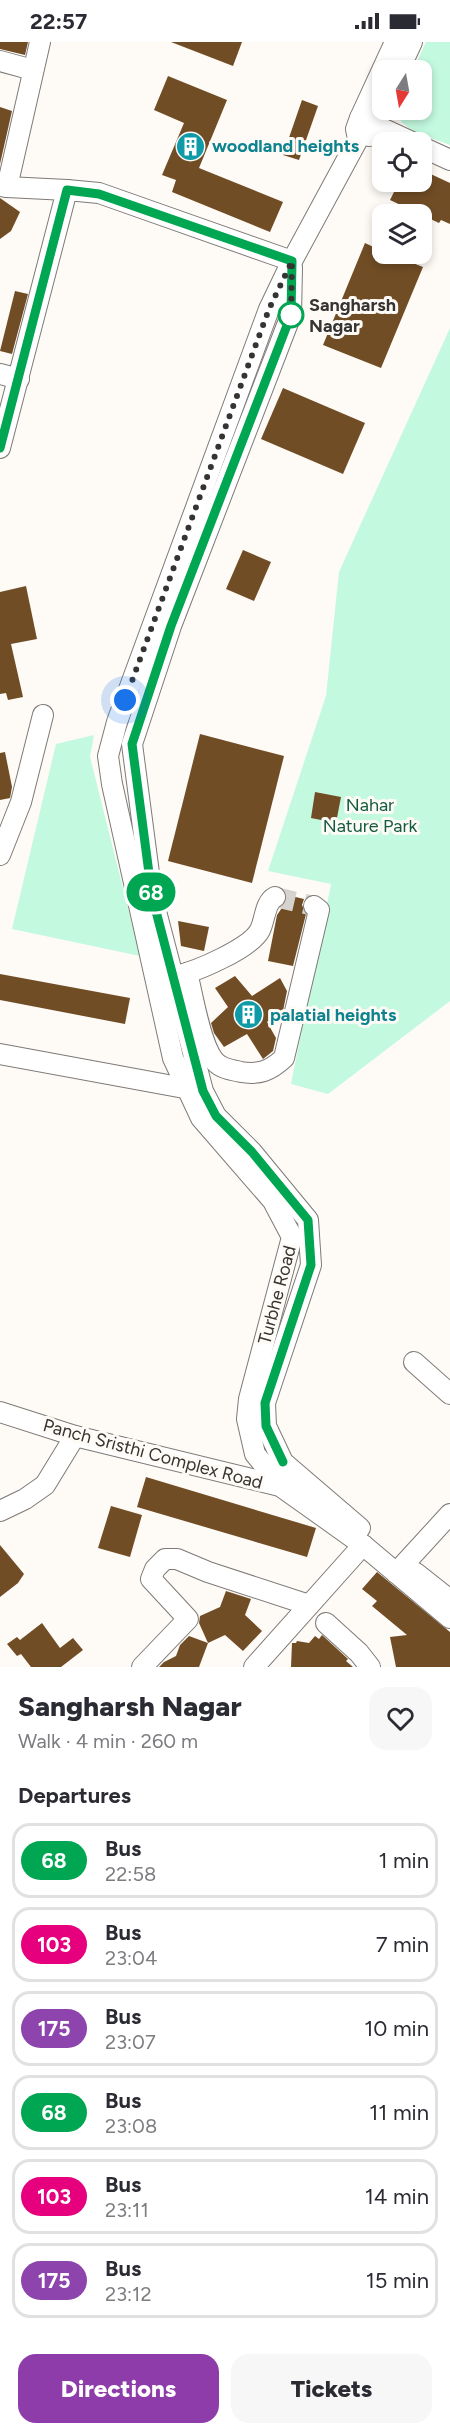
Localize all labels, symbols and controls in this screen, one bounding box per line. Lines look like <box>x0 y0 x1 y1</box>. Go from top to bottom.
text: 22:57 <box>30 8 87 35</box>
north arrow <box>372 60 432 120</box>
map controls <box>372 60 432 264</box>
building icon: woodland heights <box>175 130 207 162</box>
button: locate <box>372 132 432 192</box>
place label: woodland heights <box>212 135 360 157</box>
button: layers <box>372 204 432 264</box>
place label: Sangharsh Nagar <box>309 294 396 337</box>
marker: Sangharsh Nagar <box>278 302 304 328</box>
your location <box>110 685 140 715</box>
park label: Nahar Nature Park <box>323 794 418 837</box>
line badge: 68 <box>124 872 178 912</box>
text: 68 <box>138 880 164 905</box>
building icon: palatial heights <box>233 999 265 1031</box>
place label: palatial heights <box>270 1004 397 1026</box>
street label: Turbhe Road <box>253 1243 301 1347</box>
street label: Panch Sristhi Complex Road <box>41 1414 265 1494</box>
button: heart <box>369 1687 432 1750</box>
text: Sangharsh Nagar <box>18 1689 242 1723</box>
text: Walk · 4 min · 260 m <box>18 1729 198 1753</box>
text: Departures <box>18 1782 131 1809</box>
text: Bus <box>105 1835 141 1862</box>
text: 1 min <box>378 1847 429 1874</box>
text: 68 <box>41 1848 67 1873</box>
text: 22:58 <box>105 1862 156 1886</box>
text: Bus <box>105 1919 141 1946</box>
text: 7 min <box>376 1931 429 1958</box>
text: 103 <box>37 1932 71 1957</box>
text: 23:04 <box>105 1946 157 1970</box>
text: Bus <box>105 2003 141 2030</box>
text: 10 min <box>364 2015 429 2042</box>
text: 175 <box>38 2016 70 2041</box>
text: 23:07 <box>105 2030 156 2054</box>
text: Bus <box>105 2087 141 2114</box>
text: 11 min <box>369 2099 429 2126</box>
text: 68 <box>41 2100 67 2125</box>
text: 23:08 <box>105 2114 157 2138</box>
text: Bus <box>105 2171 141 2198</box>
text: 14 min <box>365 2183 429 2210</box>
text: 103 <box>37 2184 71 2209</box>
text: 23:11 <box>105 2198 149 2222</box>
text: Bus <box>105 2255 141 2282</box>
text: 15 min <box>366 2267 429 2294</box>
text: 175 <box>38 2268 70 2293</box>
text: 23:12 <box>105 2282 152 2306</box>
button: Directions <box>18 2354 219 2423</box>
button: Tickets <box>231 2354 432 2423</box>

